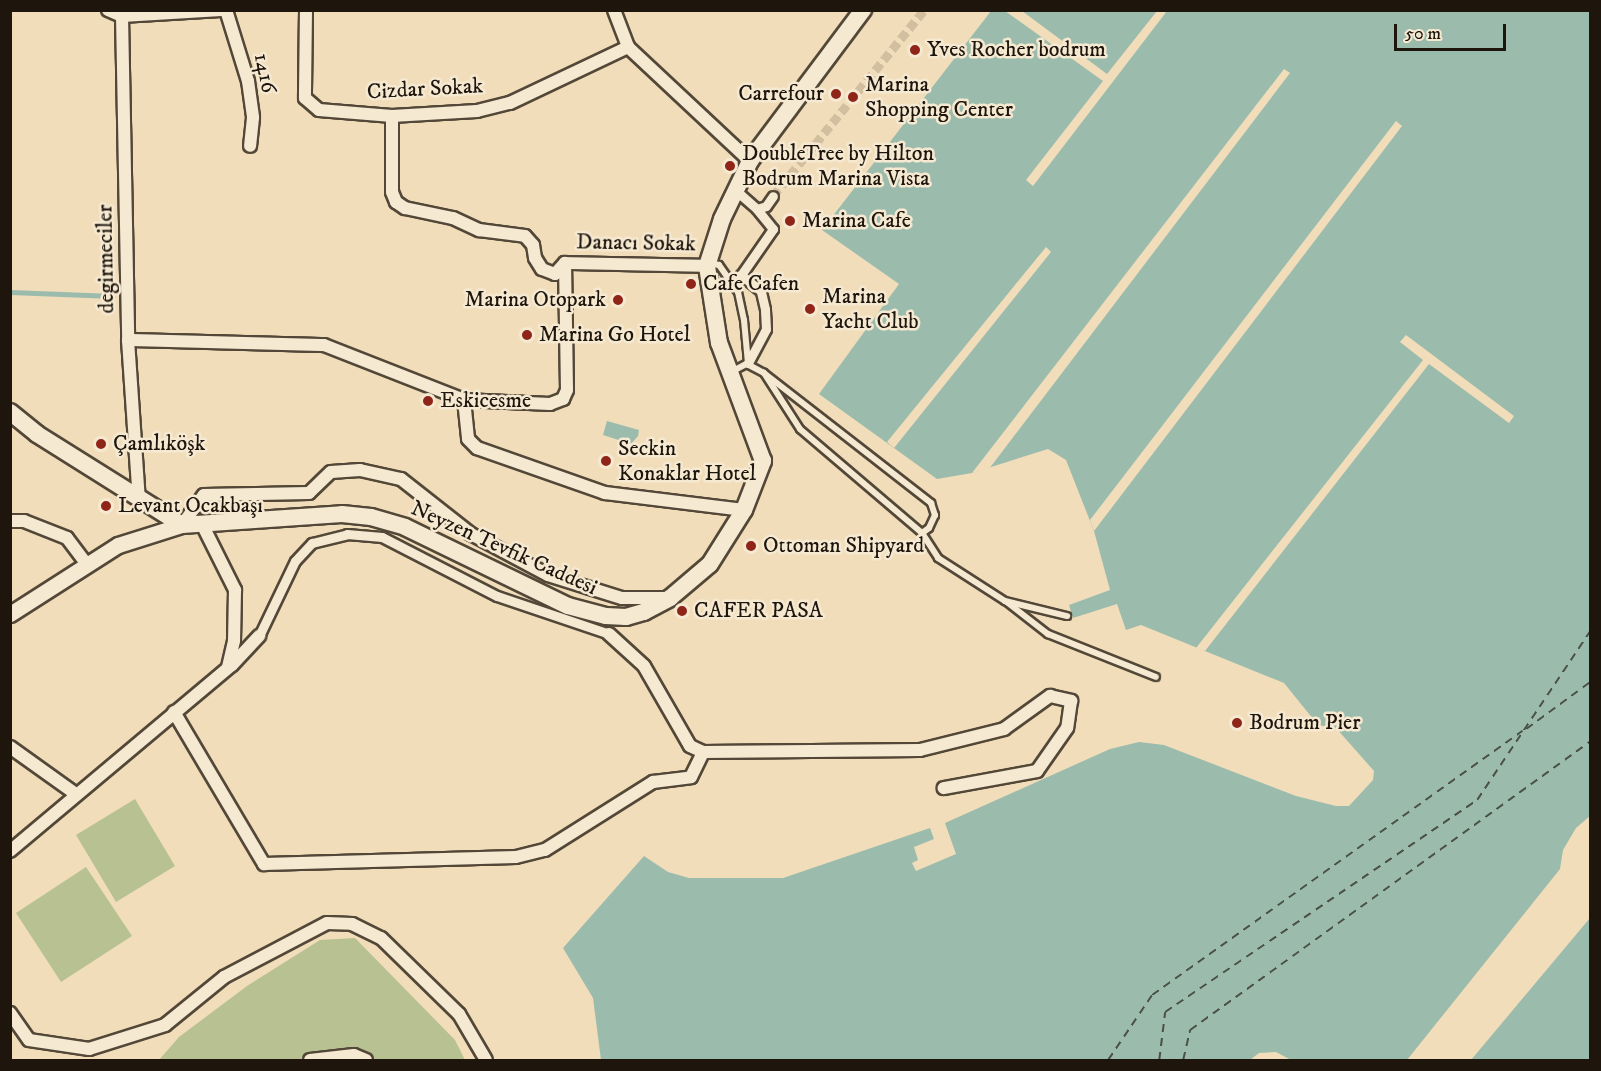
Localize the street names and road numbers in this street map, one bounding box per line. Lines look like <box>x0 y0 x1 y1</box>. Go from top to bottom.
street label: 1416 <box>248 51 282 95</box>
street label: Cizdar Sokak <box>366 73 484 105</box>
street label: degirmeciler <box>92 204 120 314</box>
street label: Danacı Sokak <box>576 229 696 257</box>
street label: Neyzen Tevfik Caddesi <box>407 495 601 601</box>

